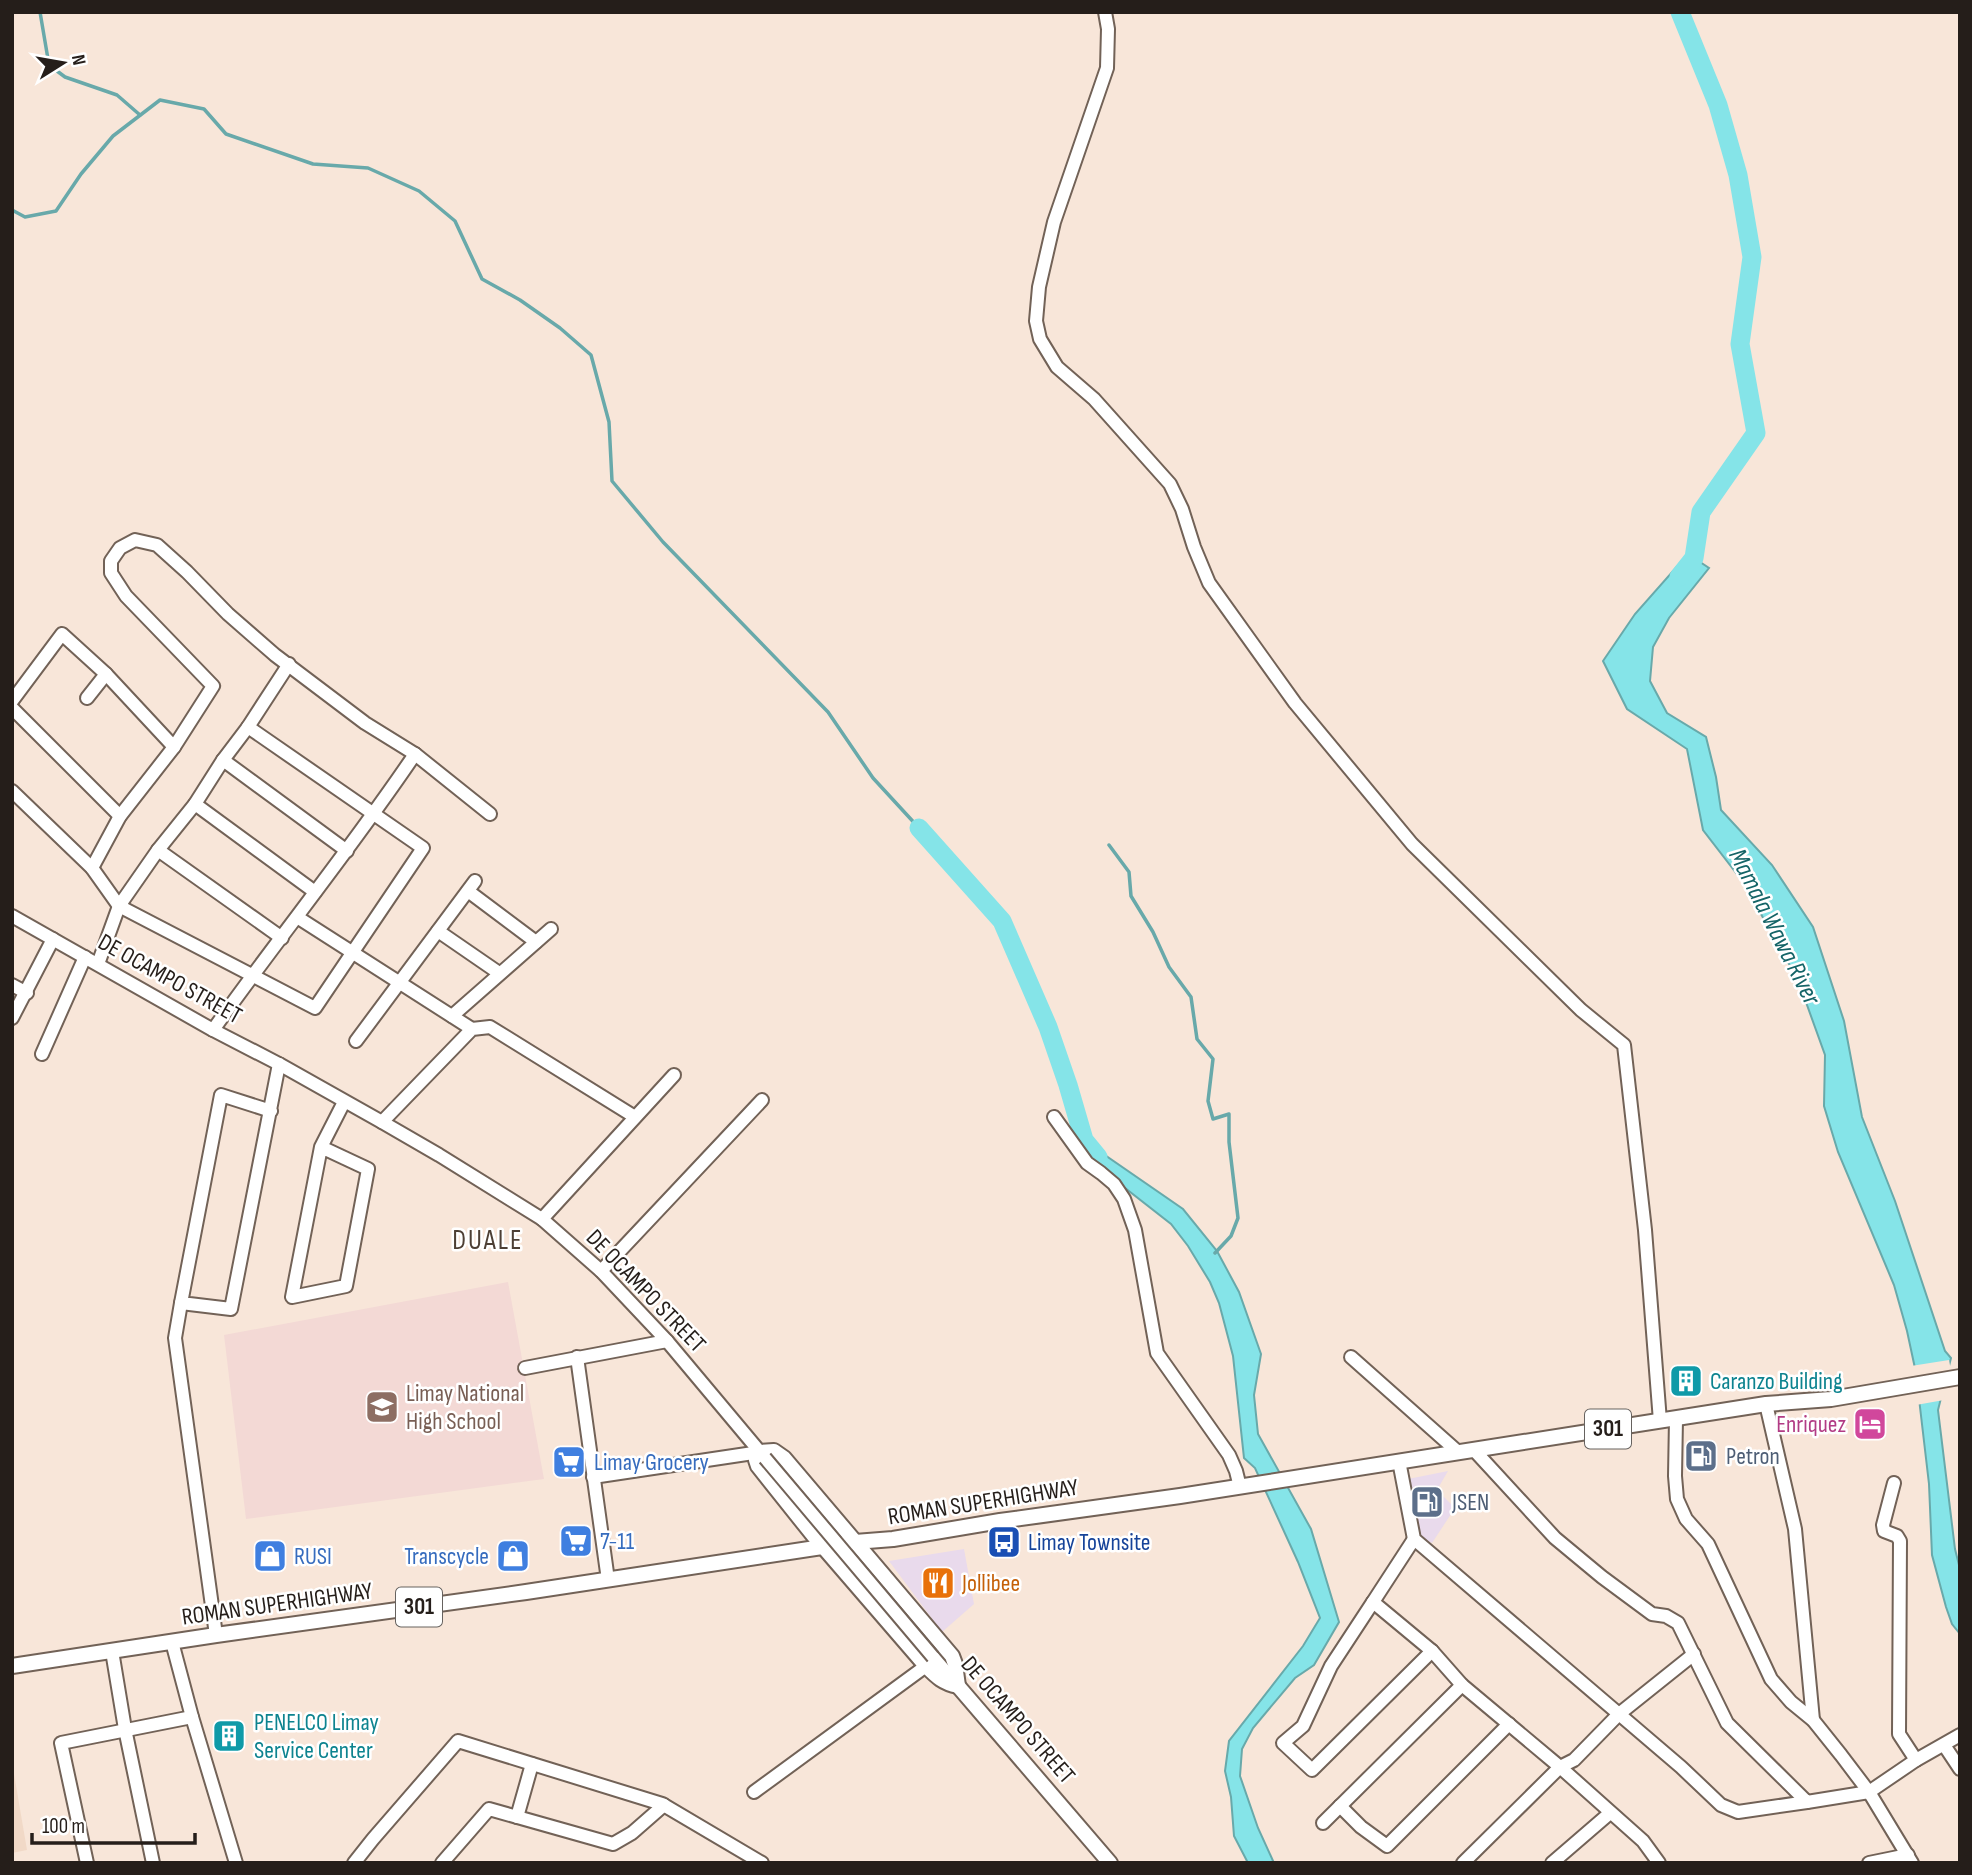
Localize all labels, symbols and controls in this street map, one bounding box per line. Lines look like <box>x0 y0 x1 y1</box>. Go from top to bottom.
north arrow <box>28 28 98 98</box>
text: N <box>66 53 90 67</box>
water label: Mamala Wawa River <box>1721 844 1827 1012</box>
street label: DE OCAMPO STREET <box>93 928 247 1031</box>
street label: DE OCAMPO STREET <box>580 1223 712 1359</box>
district label: DUALE <box>452 1224 524 1257</box>
building icon: Caranzo Building <box>1667 1362 1705 1400</box>
place label: Caranzo Building <box>1710 1367 1843 1396</box>
place label: Limay National High School <box>406 1379 524 1436</box>
school or university icon: Limay National High School <box>363 1388 401 1426</box>
hotel icon: Enriquez <box>1851 1405 1889 1443</box>
road number: 301 <box>1585 1410 1631 1448</box>
place label: Enriquez <box>1776 1410 1846 1439</box>
fuel station icon: Petron <box>1682 1437 1720 1475</box>
place label: Petron <box>1726 1442 1780 1471</box>
supermarket icon: Limay Grocery <box>550 1443 588 1481</box>
place label: Limay Grocery <box>594 1448 709 1477</box>
street label: ROMAN SUPERHIGHWAY <box>886 1473 1080 1531</box>
fuel station icon: JSEN <box>1408 1483 1446 1521</box>
place label: JSEN <box>1451 1488 1489 1517</box>
supermarket icon: 7-11 <box>557 1522 595 1560</box>
bus stop icon: Limay Townsite <box>985 1523 1023 1561</box>
place label: 7-11 <box>600 1527 635 1556</box>
place label: Limay Townsite <box>1028 1528 1151 1557</box>
shop icon: RUSI <box>251 1537 289 1575</box>
shop icon: Transcycle <box>494 1537 532 1575</box>
place label: RUSI <box>294 1542 332 1571</box>
place label: Transcycle <box>404 1542 489 1571</box>
restaurant icon: Jollibee <box>919 1564 957 1602</box>
place label: Jollibee <box>961 1569 1020 1598</box>
street label: ROMAN SUPERHIGHWAY <box>180 1576 374 1632</box>
road number: 301 <box>396 1588 442 1626</box>
street label: DE OCAMPO STREET <box>955 1650 1082 1790</box>
place label: PENELCO Limay Service Center <box>254 1708 379 1765</box>
building icon: PENELCO Limay Service Center <box>210 1717 248 1755</box>
scale bar <box>32 1801 194 1845</box>
text: 100 m <box>42 1814 85 1839</box>

